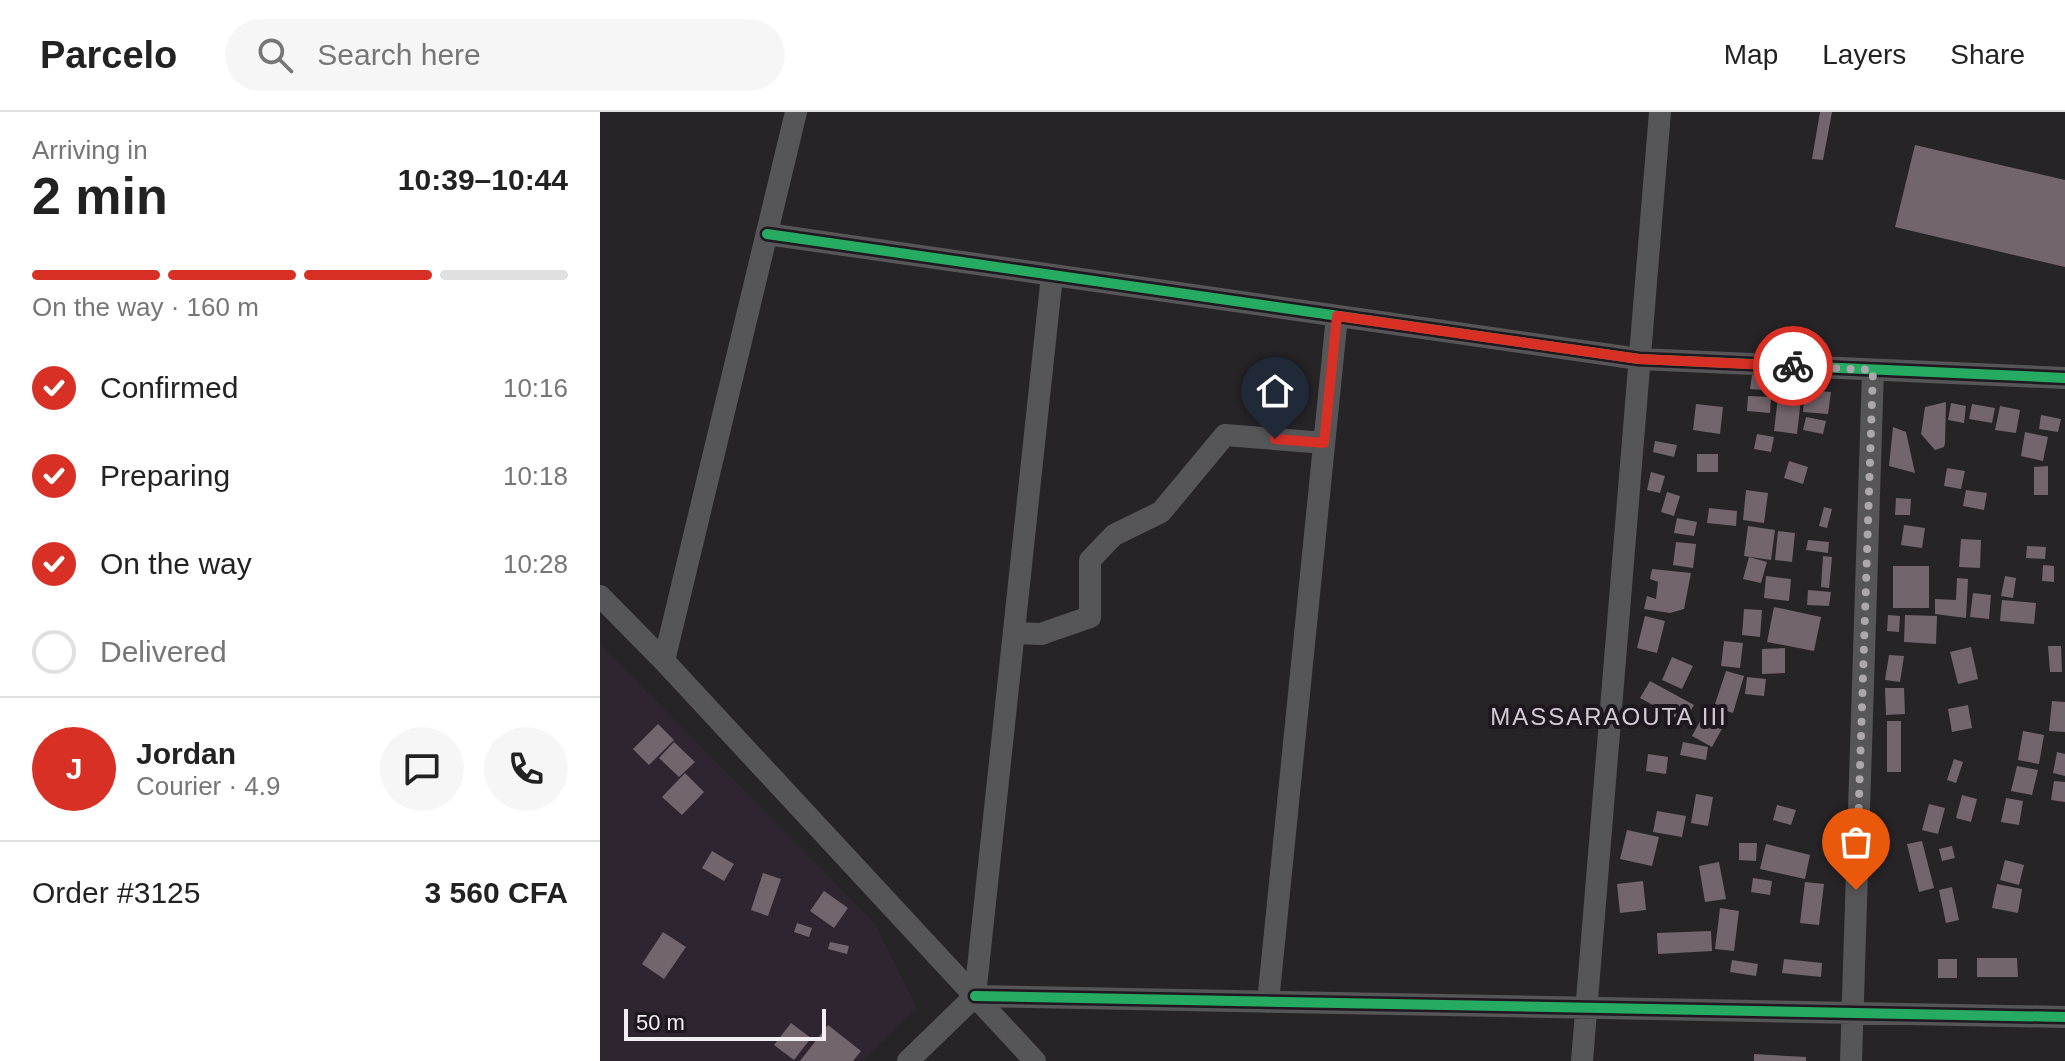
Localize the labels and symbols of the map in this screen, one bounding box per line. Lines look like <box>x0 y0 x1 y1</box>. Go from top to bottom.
courier <box>1753 326 1833 406</box>
pin <box>1241 357 1309 439</box>
district label: MASSARAOUTA III <box>1490 703 1728 730</box>
pin <box>1822 808 1890 890</box>
scale bar <box>624 1005 826 1041</box>

